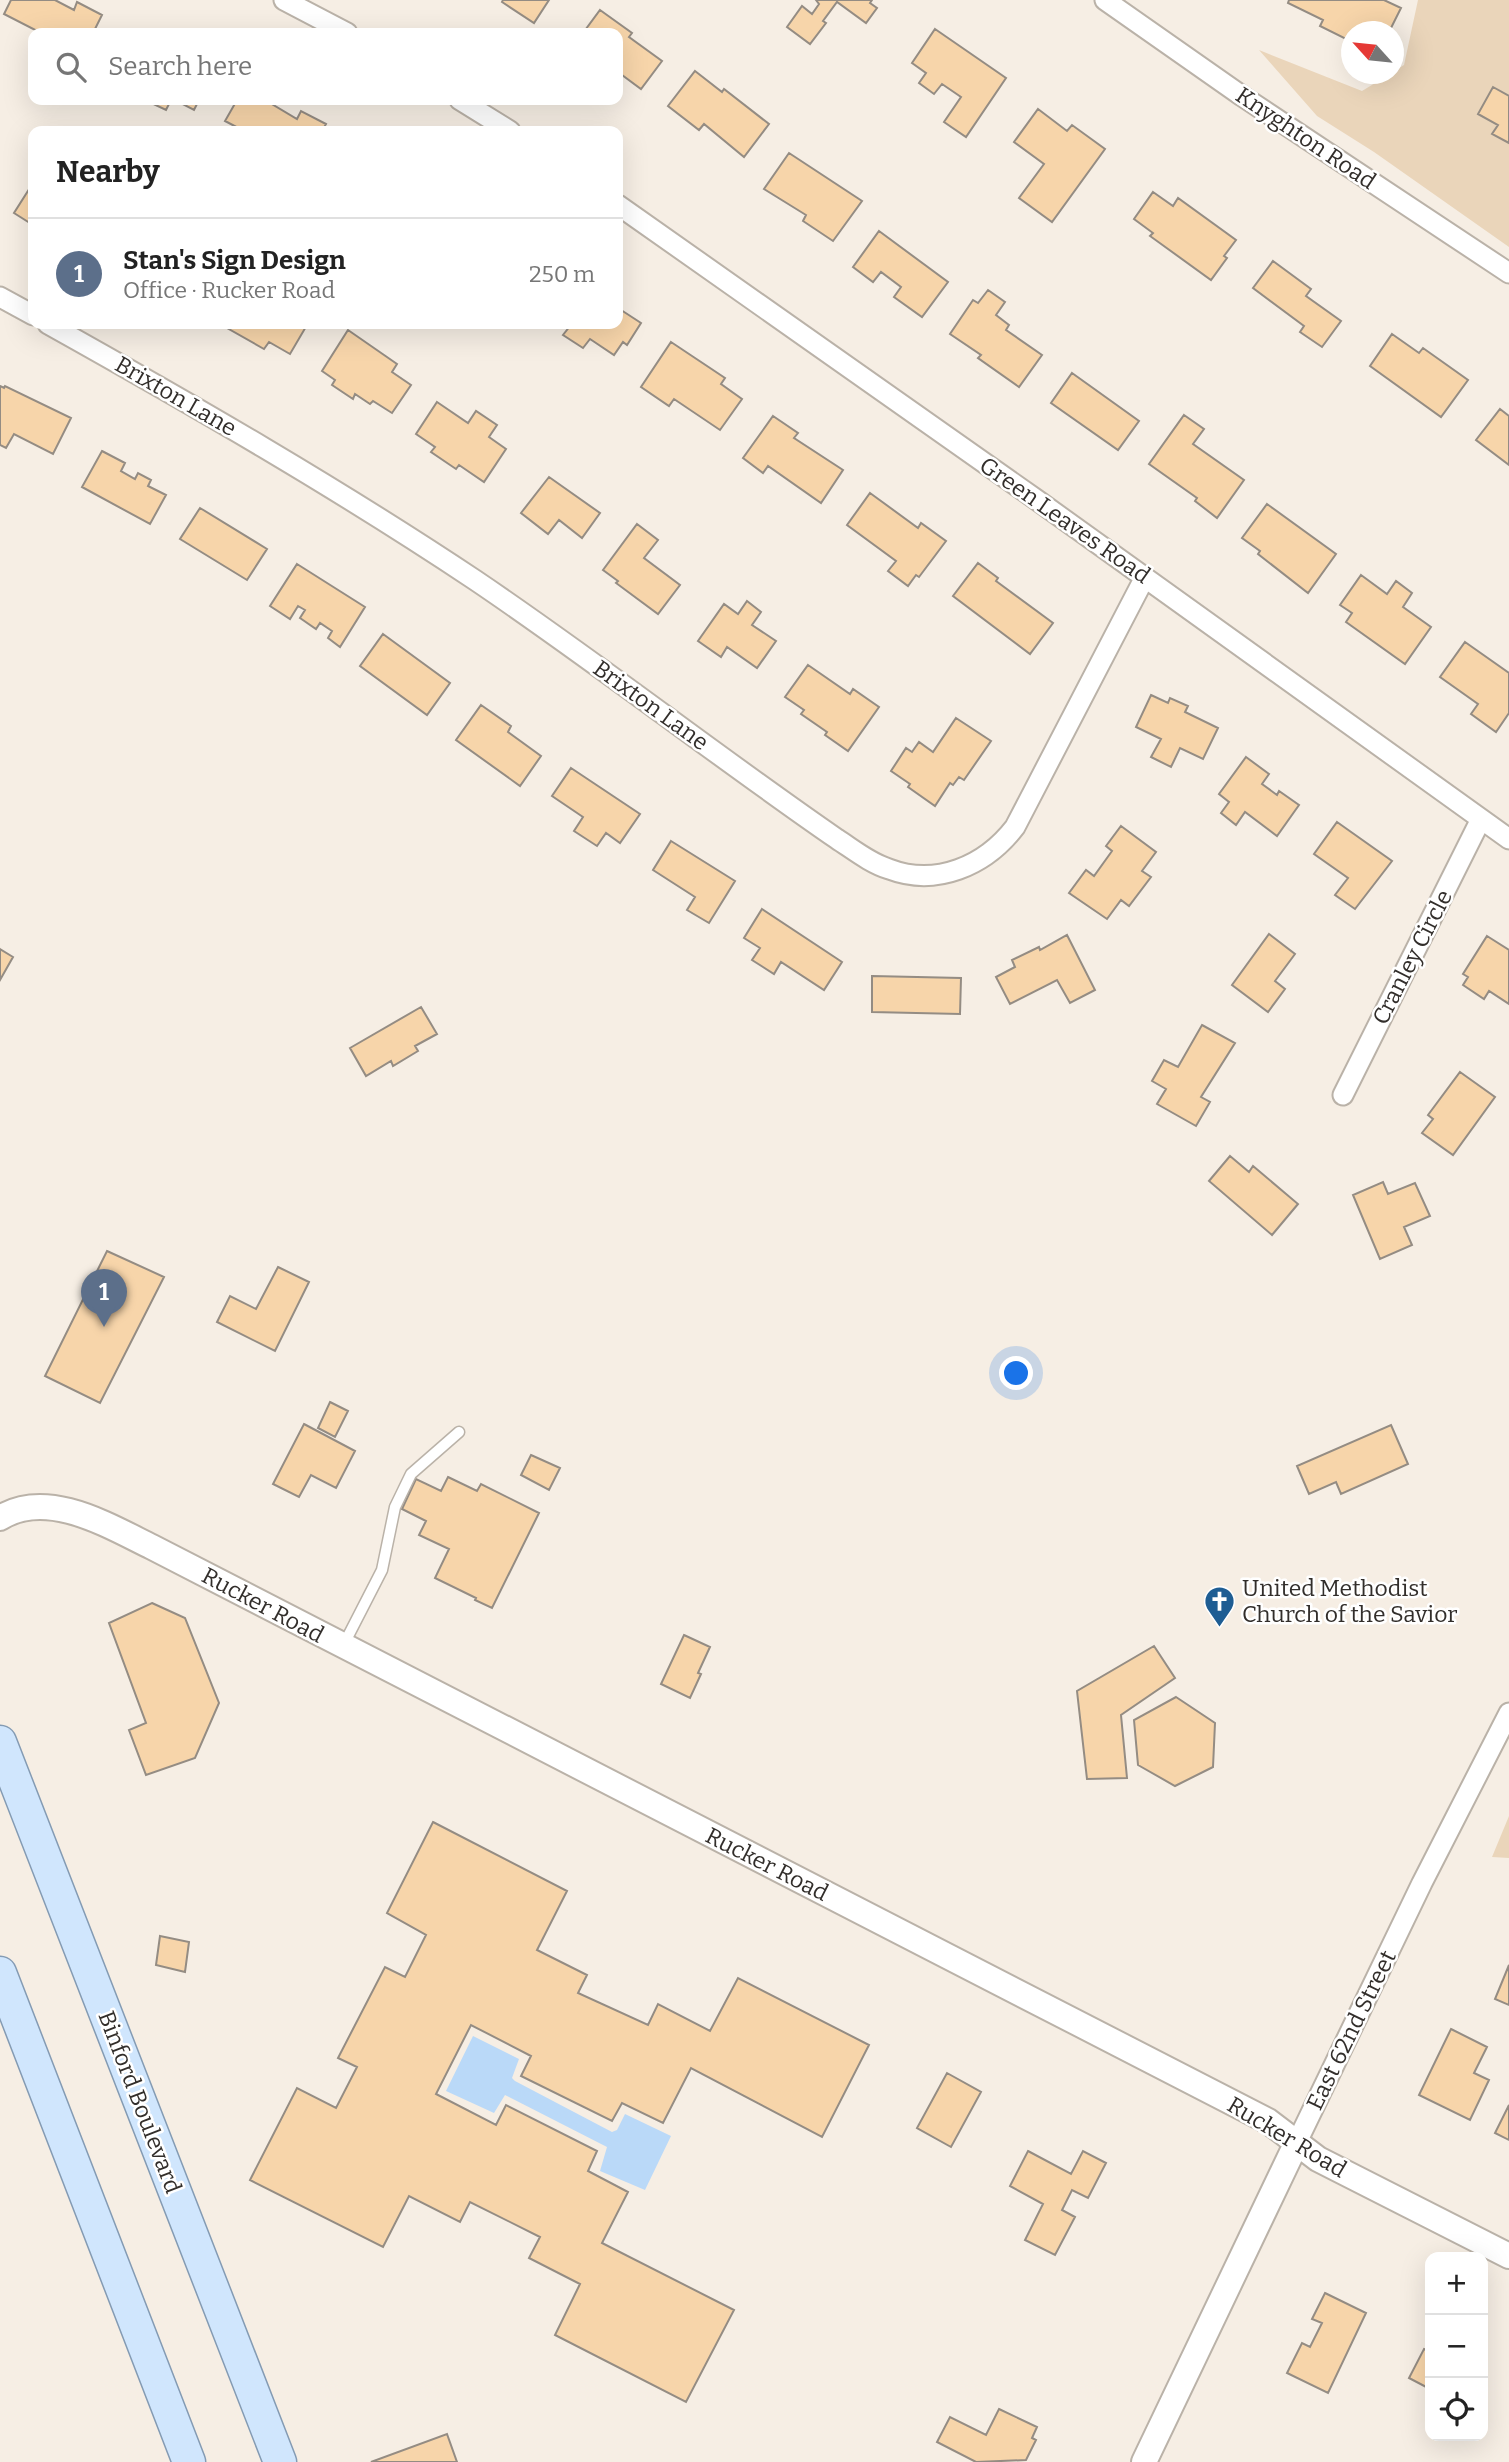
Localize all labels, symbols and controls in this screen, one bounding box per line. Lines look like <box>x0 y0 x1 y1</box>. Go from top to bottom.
north arrow <box>1341 21 1404 84</box>
search box <box>28 28 623 105</box>
icon: search <box>52 48 90 86</box>
text: Search here <box>108 51 252 82</box>
street label: Knyghton Road <box>1231 81 1382 195</box>
text: Nearby <box>56 154 160 190</box>
text: Stan's Sign Design <box>123 245 346 276</box>
text: 1 <box>74 260 84 288</box>
text: 250 m <box>529 260 595 288</box>
text: Office · Rucker Road <box>123 276 335 304</box>
street label: Brixton Lane <box>110 350 242 442</box>
street label: Green Leaves Road <box>974 451 1156 590</box>
street label: Brixton Lane <box>588 654 714 756</box>
street label: Cranley Circle <box>1366 885 1458 1029</box>
pin: 1 <box>81 1269 127 1327</box>
your location <box>999 1356 1033 1390</box>
street label: Rucker Road <box>197 1561 329 1649</box>
place label: United Methodist Church of the Savior <box>1242 1574 1458 1628</box>
church icon: United Methodist Church of the Savior <box>1202 1584 1236 1628</box>
street label: Rucker Road <box>701 1821 833 1907</box>
street label: East 62nd Street <box>1300 1946 1402 2114</box>
street label: Binford Boulevard <box>92 2007 188 2197</box>
street label: Rucker Road <box>1222 2090 1352 2184</box>
map controls <box>1425 2252 1488 2441</box>
button: + <box>1425 2252 1488 2315</box>
button: − <box>1425 2315 1488 2378</box>
button: locate <box>1425 2378 1488 2441</box>

